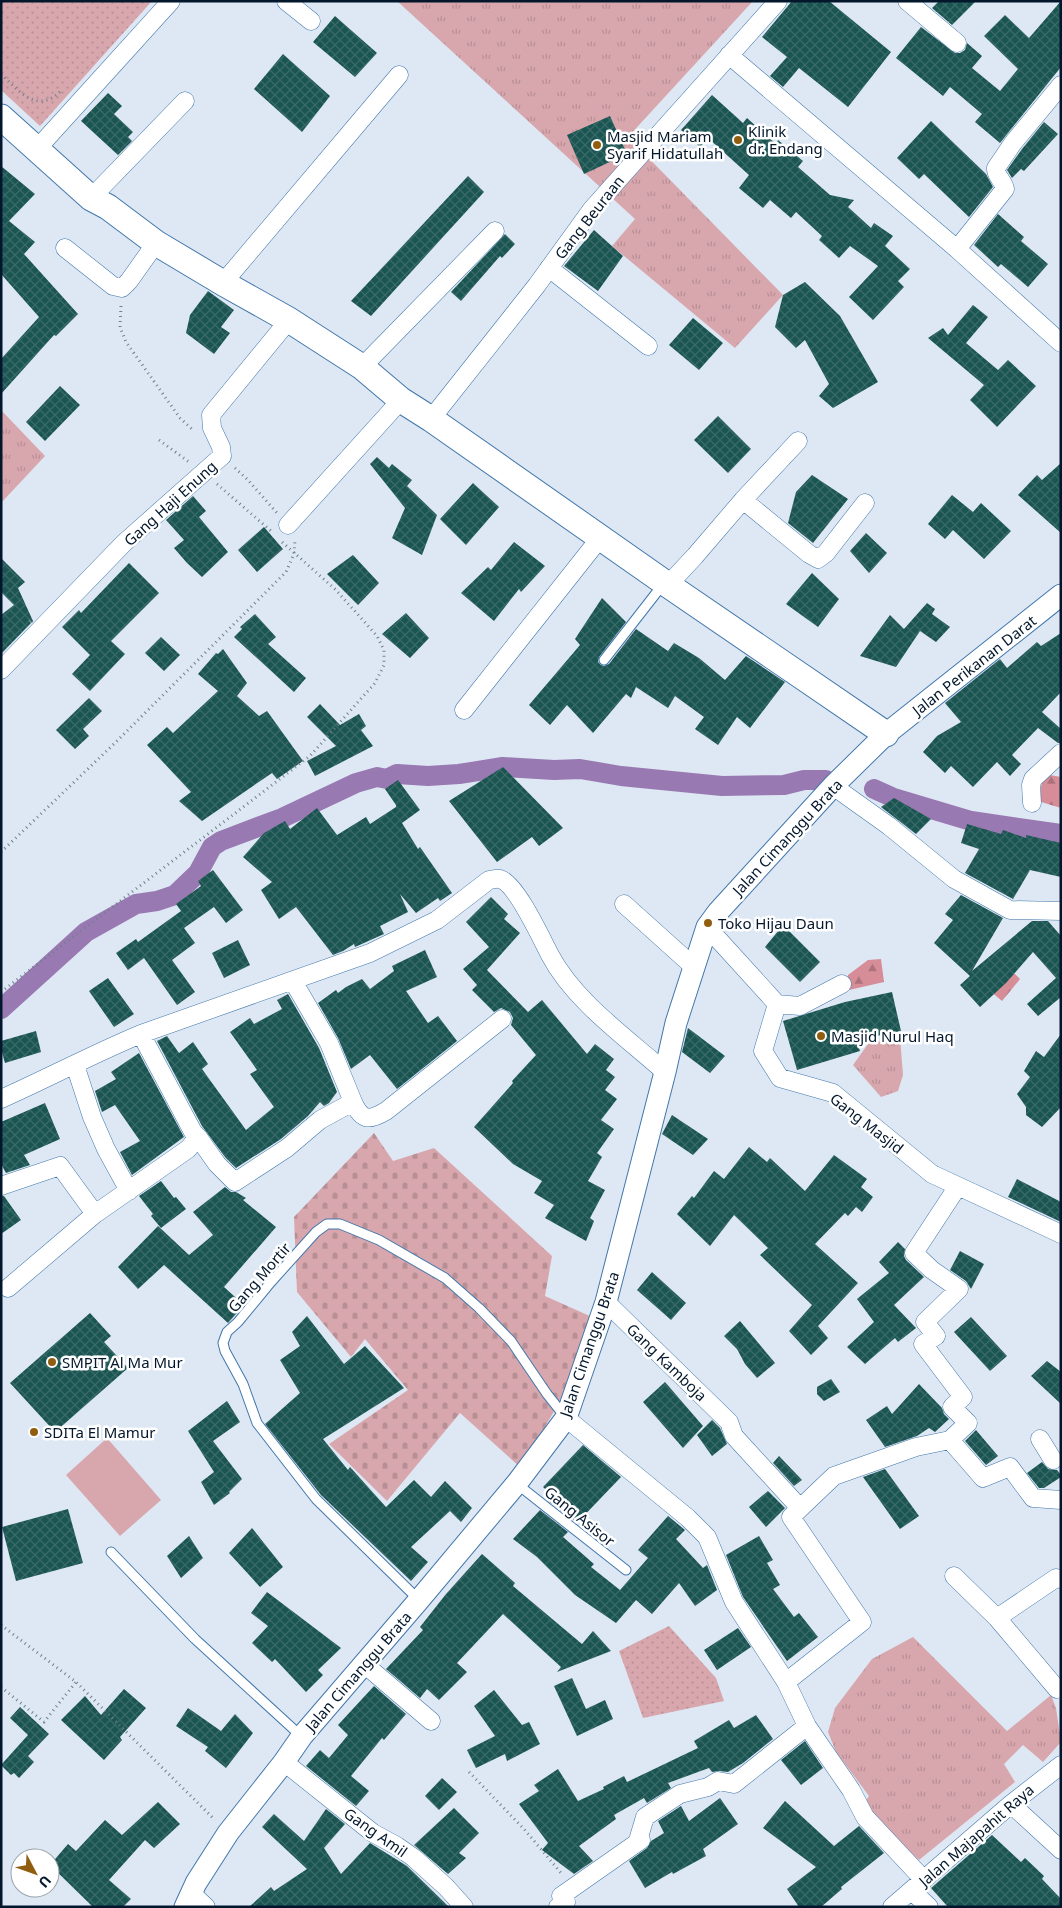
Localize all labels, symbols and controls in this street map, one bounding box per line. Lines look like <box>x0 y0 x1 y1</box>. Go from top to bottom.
place label: Klinik dr. Endang <box>748 121 823 158</box>
place label: Masjid Mariam Syarif Hidatullah <box>607 126 723 163</box>
marker: Klinik dr. Endang <box>732 134 744 146</box>
marker: Masjid Mariam Syarif Hidatullah <box>591 139 603 151</box>
street label: Gang Beuraan <box>550 171 628 263</box>
street label: Gang Haji Enung <box>119 456 221 550</box>
street label: Jalan Perikanan Darat <box>906 610 1040 721</box>
street label: Jalan Cimanggu Brata <box>726 774 846 901</box>
place label: Toko Hijau Daun <box>718 913 834 933</box>
marker: Toko Hijau Daun <box>702 917 714 929</box>
place label: Masjid Nurul Haq <box>831 1026 954 1046</box>
marker: Masjid Nurul Haq <box>815 1030 827 1042</box>
street label: Gang Masjid <box>826 1088 908 1158</box>
street label: Gang Mortir <box>223 1238 295 1316</box>
street label: Jalan Cimanggu Brata <box>554 1269 623 1421</box>
street label: Gang Kamboja <box>623 1319 711 1405</box>
place label: SMPIT Al Ma Mur <box>62 1352 183 1372</box>
marker: SMPIT Al Ma Mur <box>46 1356 58 1368</box>
place label: SDITa El Mamur <box>44 1422 155 1442</box>
marker: SDITa El Mamur <box>28 1426 40 1438</box>
street label: Gang Asisor <box>541 1482 619 1550</box>
street label: Jalan Cimanggu Brata <box>299 1607 416 1737</box>
street label: Jalan Majapahit Raya <box>913 1779 1038 1892</box>
street label: Gang Amil <box>340 1803 412 1861</box>
north arrow <box>10 1848 60 1898</box>
text: U <box>35 1872 56 1892</box>

